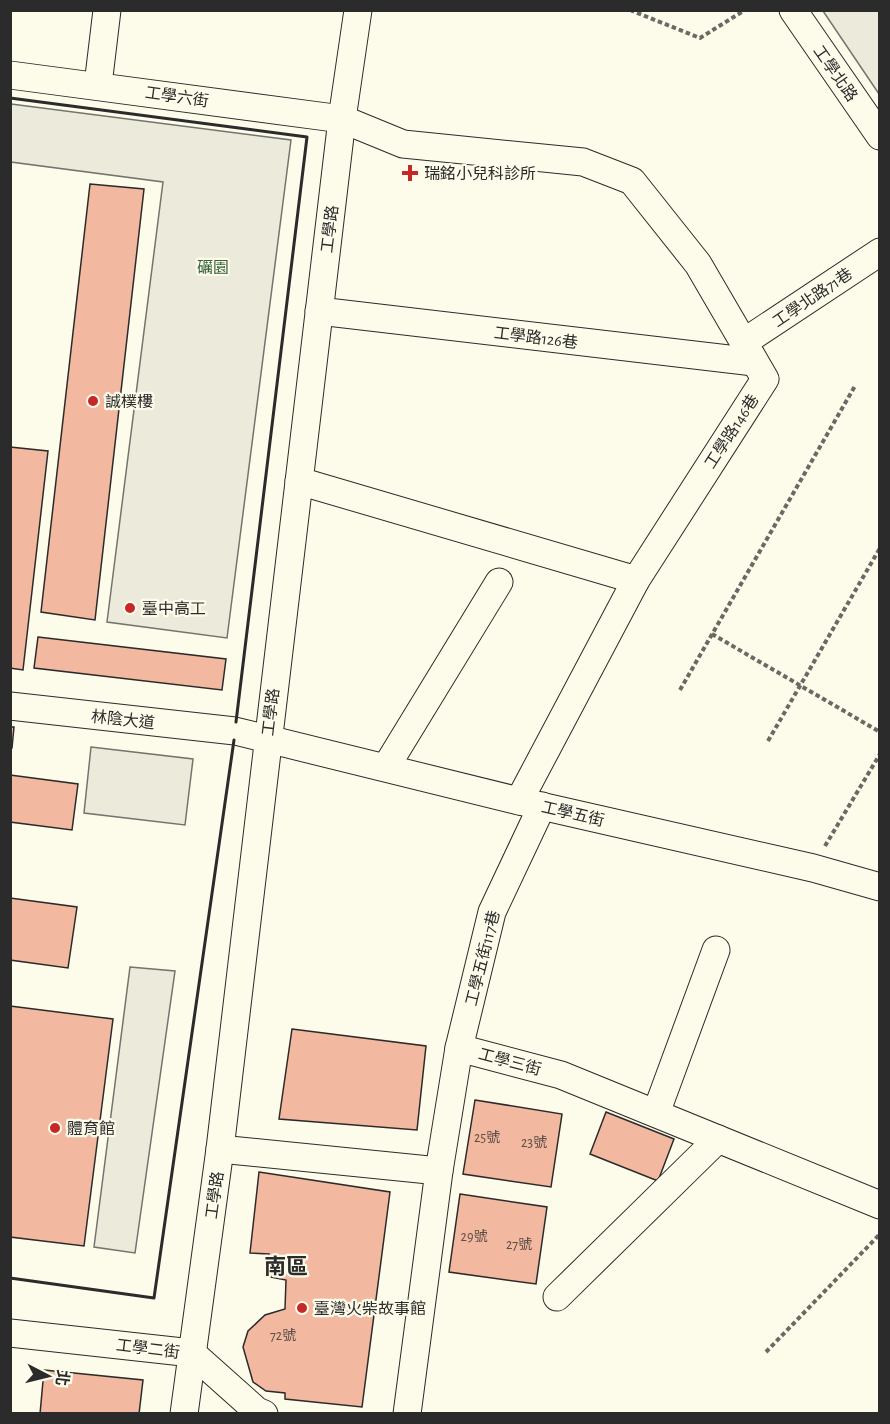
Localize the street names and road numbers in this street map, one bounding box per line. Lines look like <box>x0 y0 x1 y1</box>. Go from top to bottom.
street label: 工學北路 <box>810 42 861 104</box>
street label: 工學六街 <box>144 84 210 109</box>
street label: 工學路 <box>318 204 341 254</box>
street label: 工學北路71巷 <box>769 265 855 330</box>
street label: 工學路126巷 <box>493 324 579 351</box>
street label: 工學路146巷 <box>701 391 762 471</box>
street label: 工學路 <box>259 687 282 737</box>
street label: 林陰大道 <box>90 708 156 731</box>
street label: 工學五街 <box>540 798 606 829</box>
street label: 工學五街117巷 <box>462 909 503 1008</box>
street label: 工學三街 <box>477 1045 543 1078</box>
street label: 工學路 <box>203 1170 226 1220</box>
street label: 工學二街 <box>115 1336 181 1361</box>

